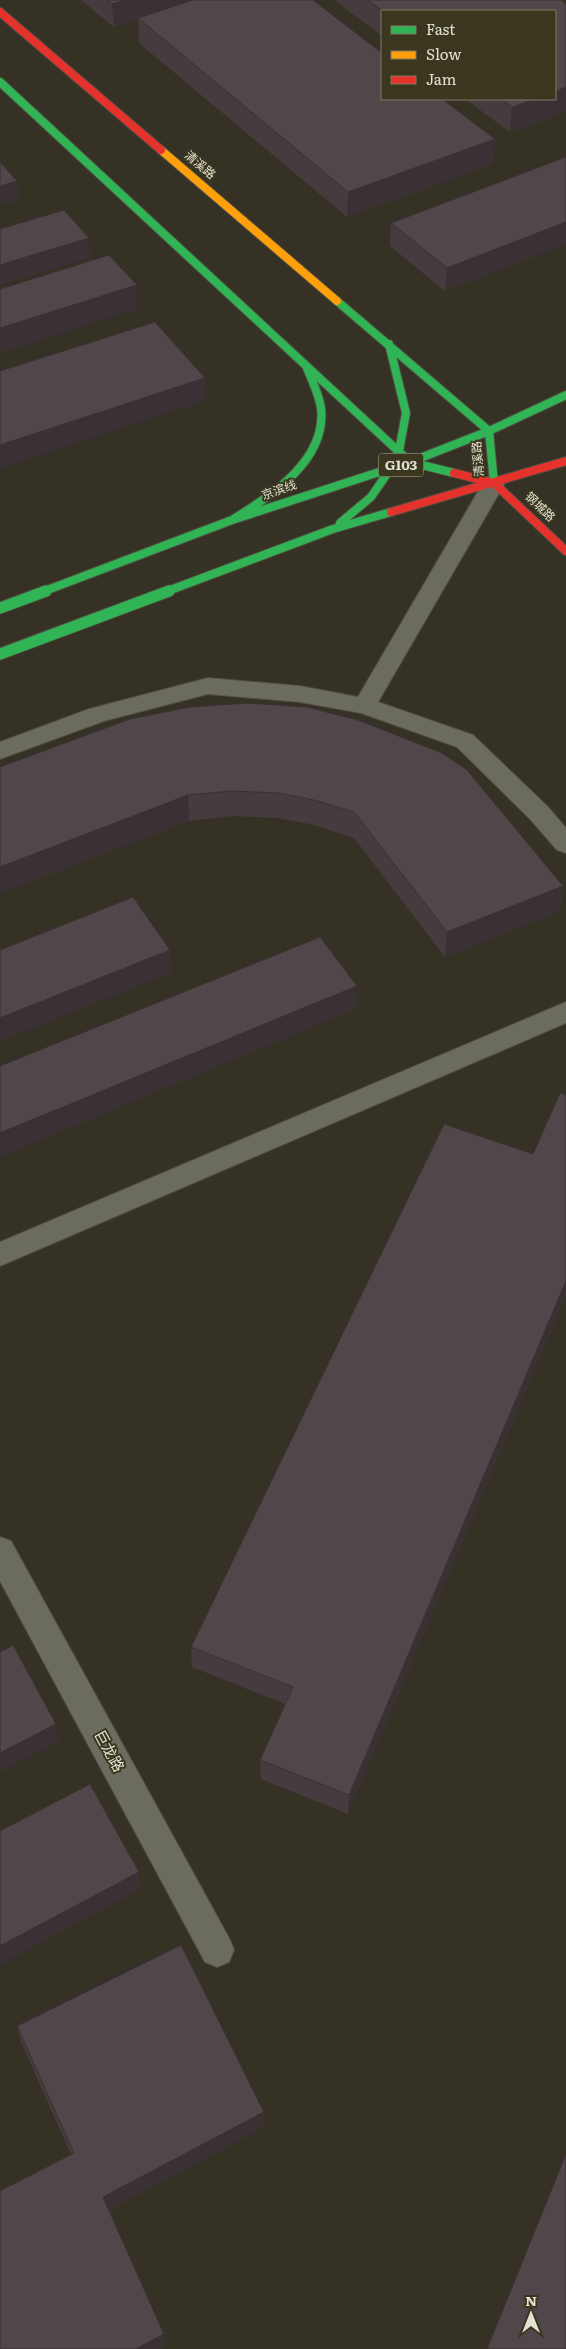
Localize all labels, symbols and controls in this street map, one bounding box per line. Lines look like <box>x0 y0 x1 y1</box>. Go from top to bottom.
legend <box>381 10 556 100</box>
text: Fast <box>426 17 455 40</box>
text: Slow <box>426 42 461 65</box>
text: Jam <box>426 67 457 90</box>
street label: 清溪路 <box>181 146 220 183</box>
street label: 清溪路 <box>466 440 488 478</box>
road number: G103 <box>378 454 424 476</box>
street label: 京滨线 <box>259 475 299 503</box>
street label: 钢城路 <box>521 487 560 525</box>
street label: 巨龙路 <box>89 1725 131 1776</box>
north arrow <box>506 2289 556 2339</box>
text: N <box>525 2290 537 2310</box>

